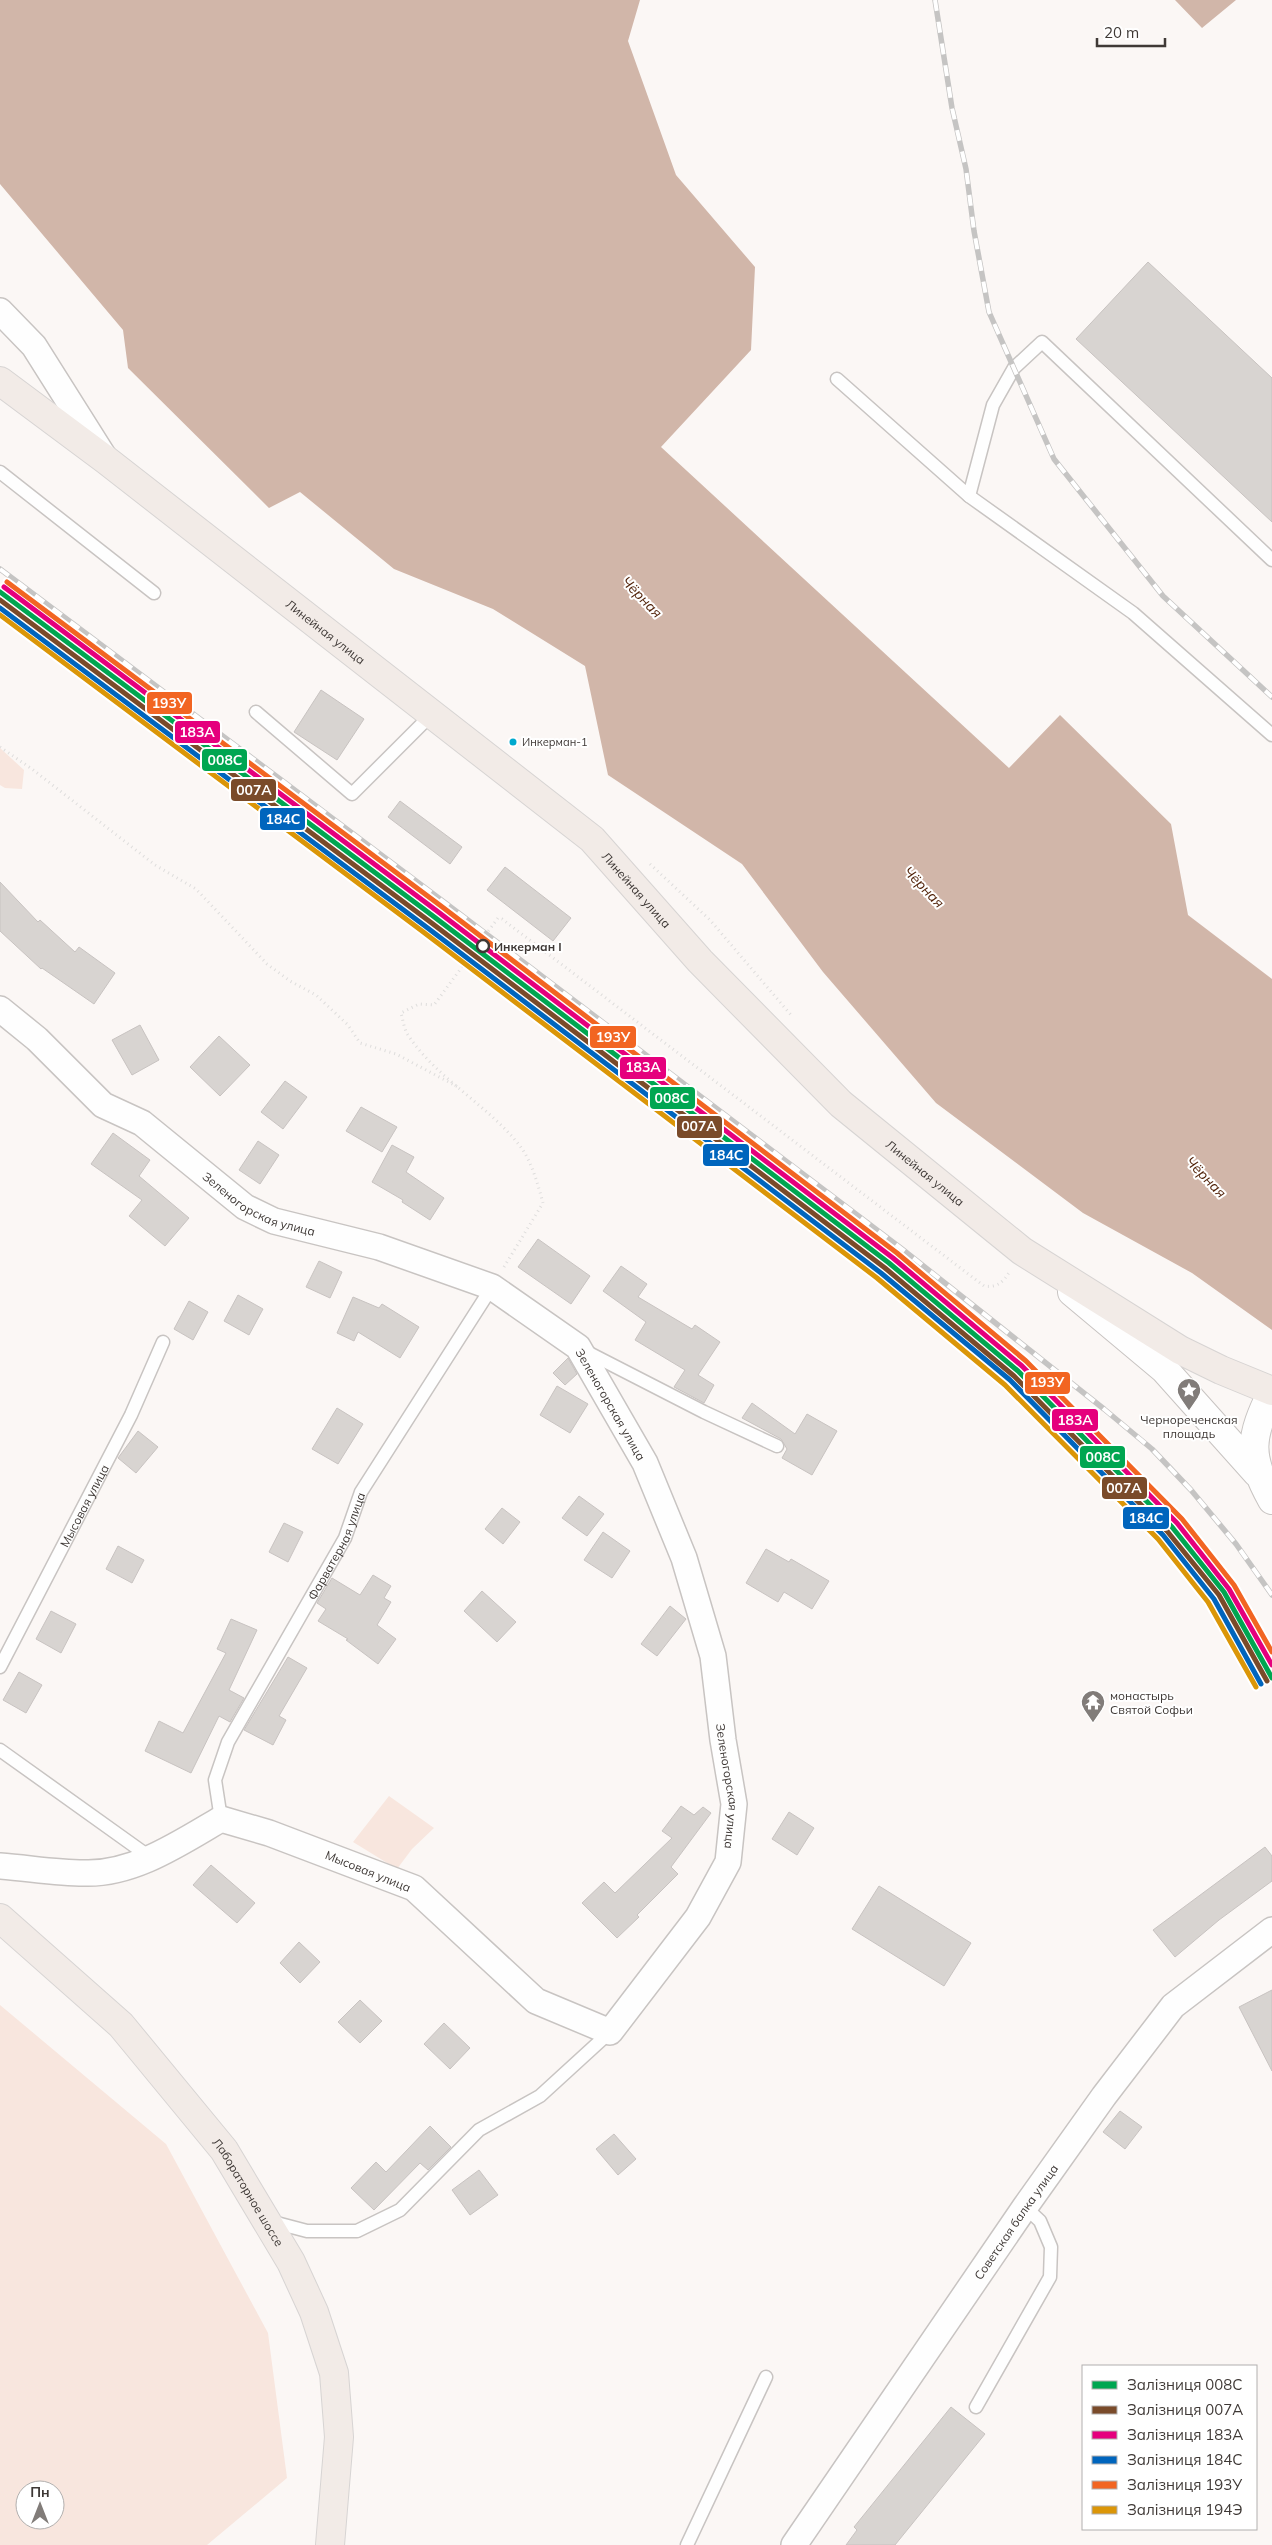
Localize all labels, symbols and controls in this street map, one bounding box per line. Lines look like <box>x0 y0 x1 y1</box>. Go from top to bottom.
scale bar <box>1097 15 1164 47</box>
text: 20 m <box>1104 23 1139 42</box>
water label: Чёрная <box>618 573 666 622</box>
street label: Линейная улица <box>283 596 369 667</box>
line badge: 193У <box>146 691 193 715</box>
text: 193У <box>152 694 187 712</box>
line badge: 183А <box>174 720 221 744</box>
text: 183А <box>179 723 215 741</box>
place label: Инкерман-1 <box>522 735 588 749</box>
marker: Инкерман-1 <box>508 737 518 747</box>
line badge: 008С <box>201 748 248 772</box>
text: 008С <box>208 751 242 769</box>
line badge: 007А <box>230 778 277 802</box>
text: 007А <box>236 781 272 799</box>
line badge: 184С <box>259 807 306 831</box>
text: 184С <box>266 810 300 828</box>
street label: Линейная улица <box>599 848 674 931</box>
water label: Чёрная <box>900 863 948 912</box>
marker: Инкерман I <box>476 939 490 953</box>
place label: Инкерман I <box>494 939 562 954</box>
line badge: 193У <box>589 1025 637 1049</box>
text: 193У <box>596 1028 631 1046</box>
line badge: 183А <box>619 1056 667 1080</box>
text: 183А <box>625 1058 661 1076</box>
line badge: 008С <box>649 1086 696 1110</box>
text: 008С <box>655 1089 689 1107</box>
line badge: 007А <box>676 1115 723 1139</box>
text: 007А <box>681 1117 717 1135</box>
street label: Линейная улица <box>883 1136 968 1209</box>
line badge: 184С <box>702 1143 750 1167</box>
text: 184С <box>709 1146 743 1164</box>
water label: Чёрная <box>1182 1153 1230 1202</box>
street label: Зеленогорская улица <box>200 1168 317 1238</box>
street label: Зеленогорская улица <box>573 1346 649 1463</box>
line badge: 193У <box>1024 1371 1071 1395</box>
text: 193У <box>1030 1373 1065 1391</box>
place icon: Чернореченская площадь <box>1176 1377 1202 1411</box>
line badge: 183А <box>1051 1408 1099 1432</box>
text: 183А <box>1057 1411 1093 1429</box>
place label: Чернореченская площадь <box>1140 1412 1238 1441</box>
line badge: 008С <box>1079 1445 1126 1469</box>
text: 008С <box>1086 1448 1120 1466</box>
street label: Мысовая улица <box>56 1462 112 1549</box>
line badge: 007А <box>1101 1476 1148 1500</box>
text: 007А <box>1106 1479 1142 1497</box>
street label: Фарватерная улица <box>304 1490 368 1602</box>
line badge: 184С <box>1122 1506 1170 1530</box>
text: 184С <box>1129 1509 1163 1527</box>
place label: монастырь Святой Софьи <box>1110 1688 1193 1717</box>
temple icon: монастырь Святой Софьи <box>1080 1689 1106 1723</box>
street label: Зеленогорская улица <box>714 1723 741 1850</box>
street label: Мысовая улица <box>323 1847 413 1895</box>
street label: Лабораторное шоссе <box>209 2135 287 2249</box>
street label: Советская балка улица <box>970 2161 1061 2282</box>
legend <box>1082 2365 1257 2530</box>
text: Залізниця 008С <box>1127 2375 1243 2394</box>
text: Залізниця 007А <box>1127 2400 1243 2419</box>
text: Залізниця 183А <box>1127 2425 1243 2444</box>
text: Залізниця 184С <box>1127 2450 1243 2469</box>
text: Залізниця 193У <box>1127 2475 1242 2494</box>
north arrow <box>15 2480 65 2530</box>
text: Пн <box>30 2483 50 2501</box>
text: Залізниця 194Э <box>1127 2500 1243 2519</box>

